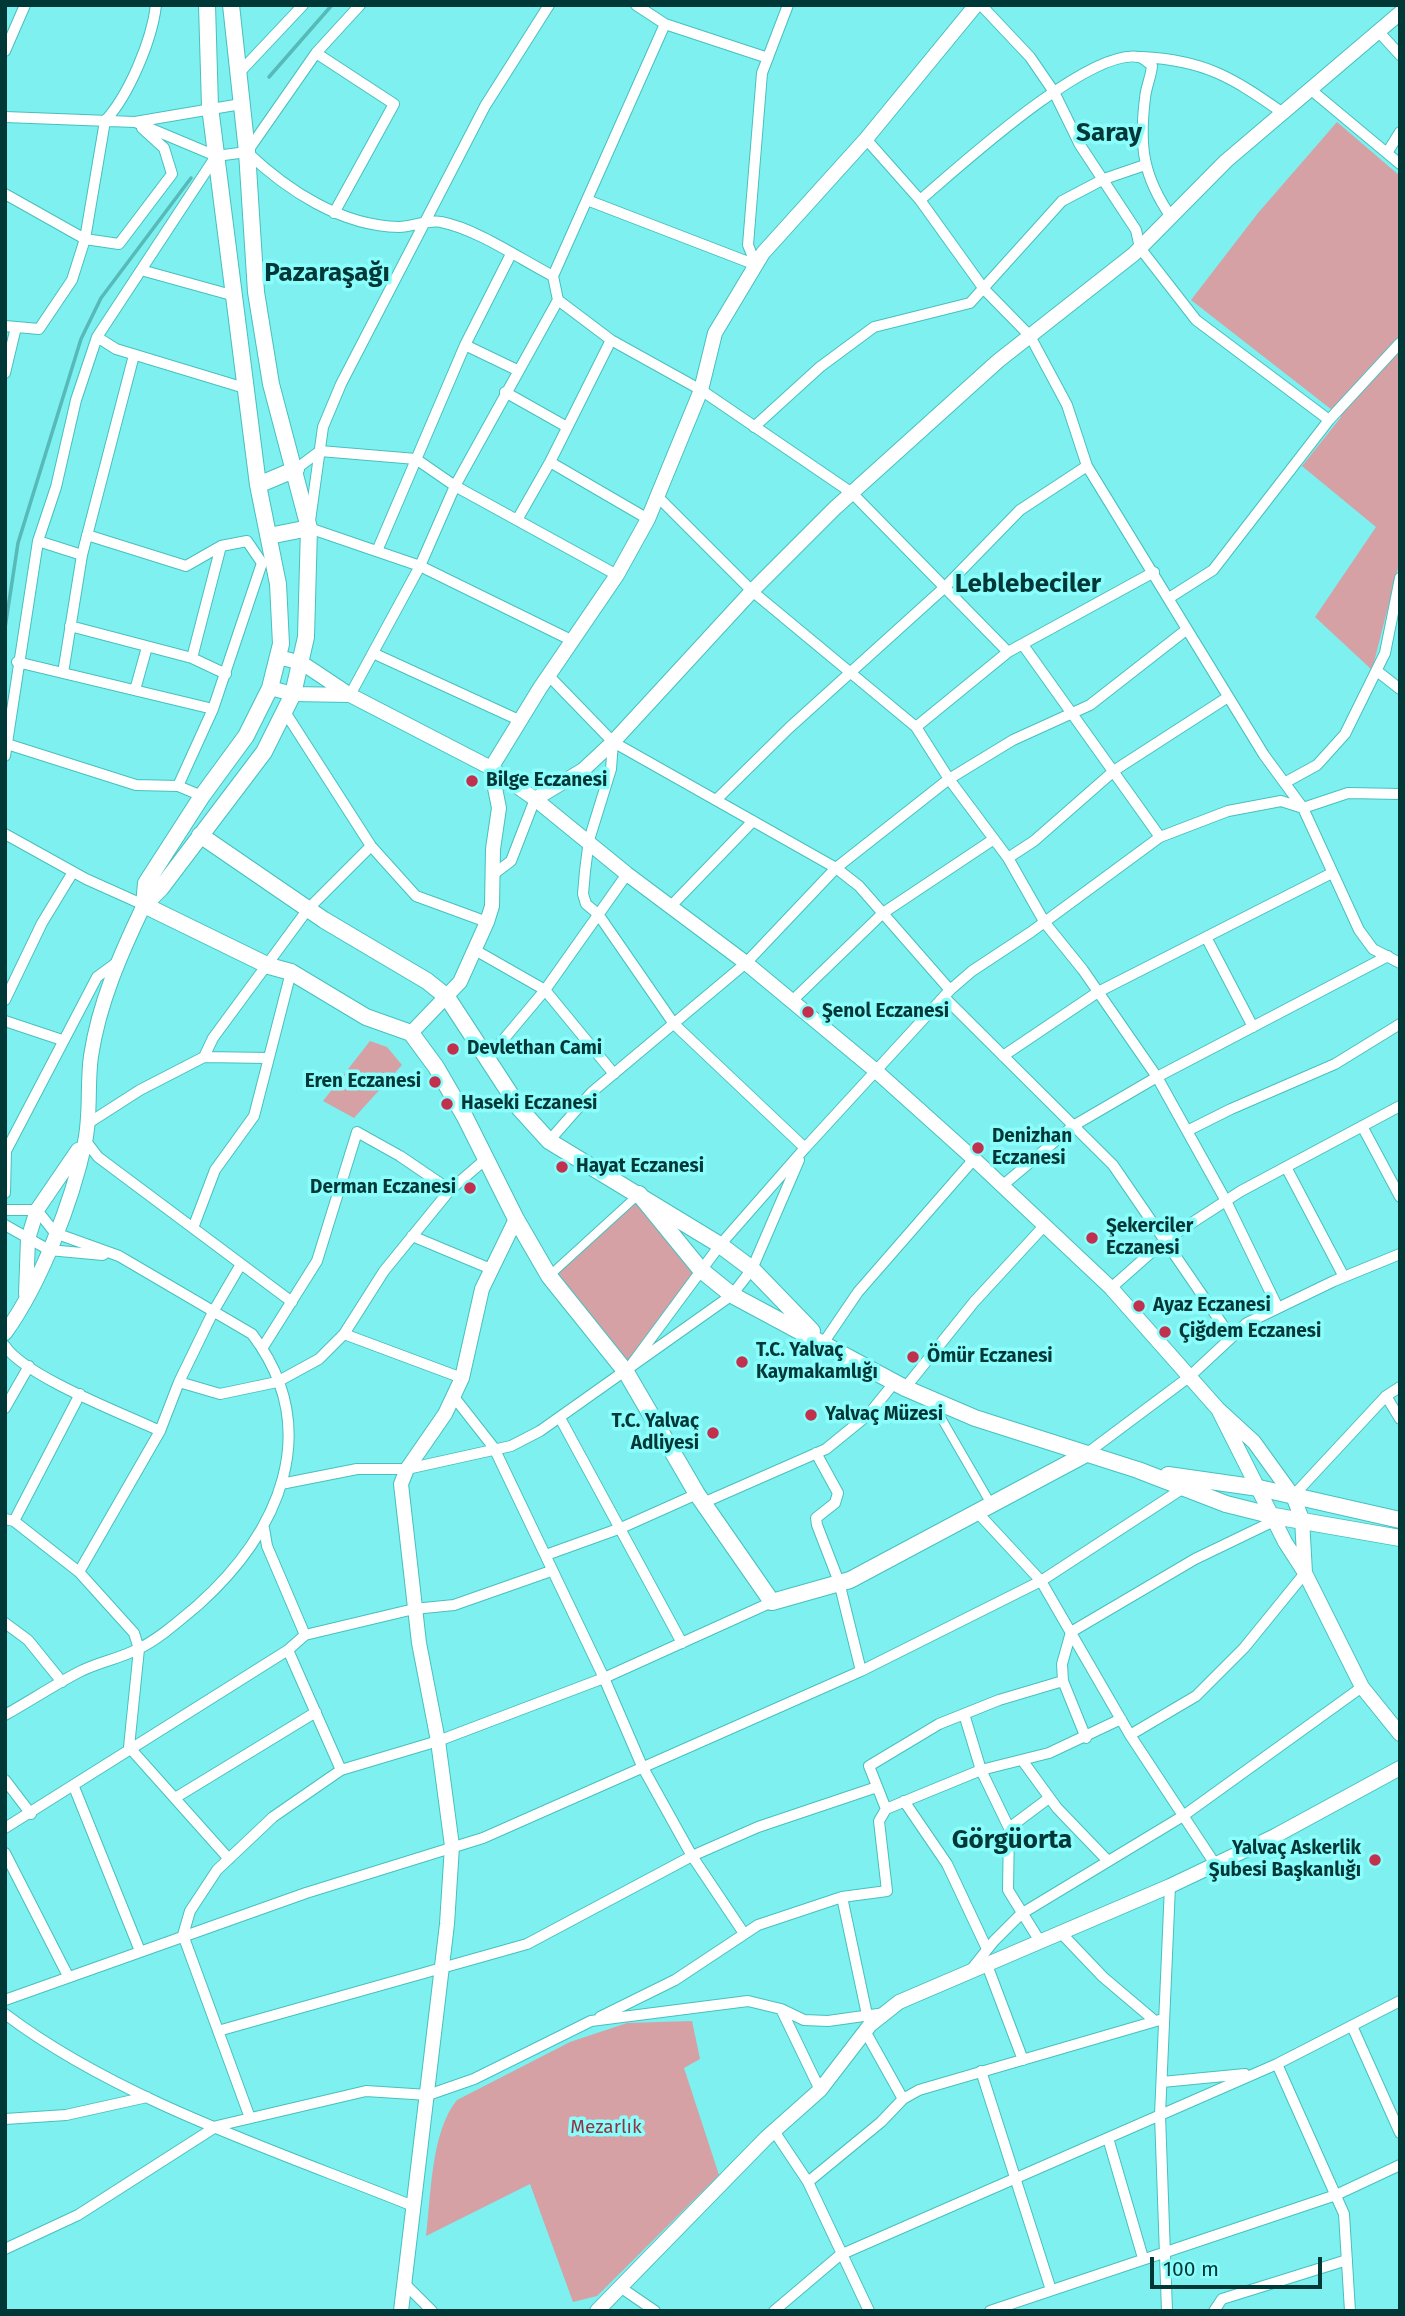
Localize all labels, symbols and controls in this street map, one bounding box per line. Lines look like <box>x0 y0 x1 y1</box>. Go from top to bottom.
district label: Saray <box>1076 118 1142 150</box>
district label: Pazaraşağı <box>264 258 390 290</box>
district label: Leblebeciler <box>955 569 1101 601</box>
place label: Bilge Eczanesi <box>486 770 607 792</box>
marker: Bilge Eczanesi <box>464 773 480 789</box>
place label: Şenol Eczanesi <box>822 1001 949 1023</box>
marker: Şenol Eczanesi <box>800 1004 816 1020</box>
place label: Devlethan Cami <box>467 1038 602 1060</box>
marker: Devlethan Cami <box>445 1041 461 1057</box>
place label: Eren Eczanesi <box>305 1071 421 1093</box>
marker: Eren Eczanesi <box>427 1074 443 1090</box>
place label: Haseki Eczanesi <box>461 1093 597 1115</box>
marker: Haseki Eczanesi <box>439 1096 455 1112</box>
place label: Denizhan Eczanesi <box>992 1126 1072 1170</box>
marker: Denizhan Eczanesi <box>970 1140 986 1156</box>
place label: Hayat Eczanesi <box>576 1156 704 1178</box>
marker: Hayat Eczanesi <box>554 1159 570 1175</box>
place label: Derman Eczanesi <box>310 1177 456 1199</box>
marker: Derman Eczanesi <box>462 1180 478 1196</box>
place label: Şekerciler Eczanesi <box>1106 1216 1193 1260</box>
marker: Şekerciler Eczanesi <box>1084 1230 1100 1246</box>
place label: Ayaz Eczanesi <box>1153 1295 1271 1317</box>
marker: Ayaz Eczanesi <box>1131 1298 1147 1314</box>
place label: Çiğdem Eczanesi <box>1179 1321 1321 1343</box>
marker: Çiğdem Eczanesi <box>1157 1324 1173 1340</box>
place label: T.C. Yalvaç Kaymakamlığı <box>756 1340 878 1384</box>
place label: Ömür Eczanesi <box>927 1346 1053 1368</box>
marker: Ömür Eczanesi <box>905 1349 921 1365</box>
marker: T.C. Yalvaç Kaymakamlığı <box>734 1354 750 1370</box>
place label: Yalvaç Müzesi <box>825 1404 943 1426</box>
marker: Yalvaç Müzesi <box>803 1407 819 1423</box>
place label: T.C. Yalvaç Adliyesi <box>612 1411 699 1455</box>
marker: T.C. Yalvaç Adliyesi <box>705 1425 721 1441</box>
district label: Görgüorta <box>952 1825 1072 1857</box>
place label: Yalvaç Askerlik Şubesi Başkanlığı <box>1209 1838 1361 1882</box>
marker: Yalvaç Askerlik Şubesi Başkanlığı <box>1367 1852 1383 1868</box>
park label: Mezarlık <box>570 2117 642 2139</box>
scale bar <box>1153 2242 1324 2286</box>
text: 100 m <box>1163 2256 1219 2282</box>

